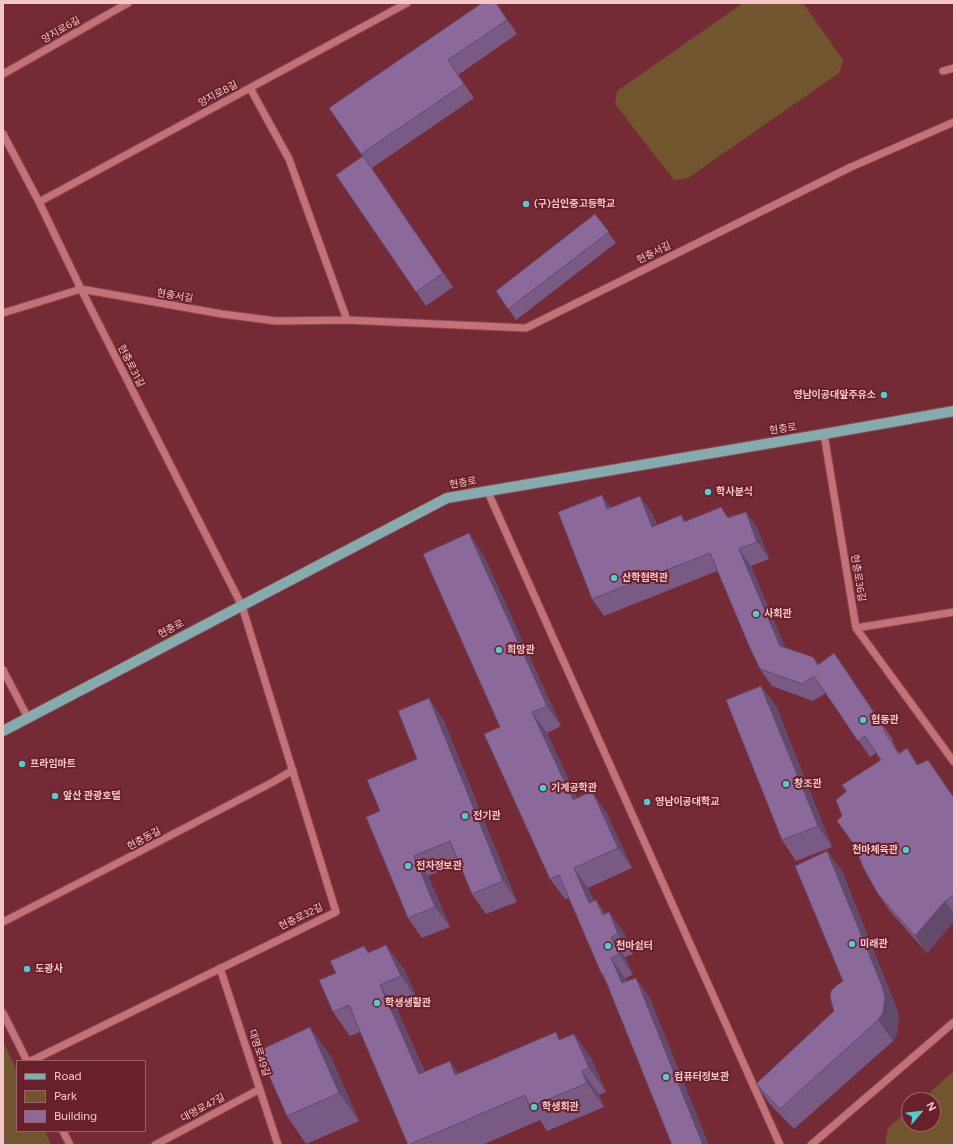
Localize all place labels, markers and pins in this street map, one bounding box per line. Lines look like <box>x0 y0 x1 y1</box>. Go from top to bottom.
place label: (구)심인중고등학교 <box>534 198 615 210</box>
marker: (구)심인중고등학교 <box>521 199 531 209</box>
place label: 영남이공대앞주유소 <box>793 389 876 401</box>
marker: 영남이공대앞주유소 <box>879 390 889 400</box>
place label: 학사분식 <box>716 486 753 498</box>
marker: 학사분식 <box>703 487 713 497</box>
place label: 산학협력관 <box>622 572 668 584</box>
marker: 산학협력관 <box>609 573 619 583</box>
place label: 사회관 <box>764 608 792 620</box>
marker: 사회관 <box>751 609 761 619</box>
place label: 희망관 <box>507 644 535 656</box>
marker: 희망관 <box>494 645 504 655</box>
place label: 협동관 <box>871 714 899 726</box>
marker: 협동관 <box>858 715 868 725</box>
place label: 프라임마트 <box>30 758 76 770</box>
marker: 프라임마트 <box>17 759 27 769</box>
place label: 창조관 <box>794 778 822 790</box>
marker: 창조관 <box>781 779 791 789</box>
place label: 기계공학관 <box>551 782 597 794</box>
marker: 기계공학관 <box>538 783 548 793</box>
place label: 앞산 관광호텔 <box>63 790 121 802</box>
marker: 앞산 관광호텔 <box>50 791 60 801</box>
place label: 영남이공대학교 <box>655 796 719 808</box>
marker: 영남이공대학교 <box>642 797 652 807</box>
place label: 전기관 <box>473 810 501 822</box>
marker: 전기관 <box>460 811 470 821</box>
place label: 천마체육관 <box>852 844 898 856</box>
marker: 천마체육관 <box>901 845 911 855</box>
place label: 전자정보관 <box>416 860 462 872</box>
marker: 전자정보관 <box>403 861 413 871</box>
place label: 미래관 <box>860 938 888 950</box>
marker: 미래관 <box>847 939 857 949</box>
place label: 천마쉼터 <box>616 940 653 952</box>
marker: 천마쉼터 <box>603 941 613 951</box>
place label: 도광사 <box>35 963 63 975</box>
marker: 도광사 <box>22 964 32 974</box>
place label: 학생생활관 <box>385 997 431 1009</box>
marker: 학생생활관 <box>372 998 382 1008</box>
place label: 컴퓨터정보관 <box>674 1071 729 1083</box>
marker: 컴퓨터정보관 <box>661 1072 671 1082</box>
place label: 학생회관 <box>542 1101 579 1113</box>
marker: 학생회관 <box>529 1102 539 1112</box>

